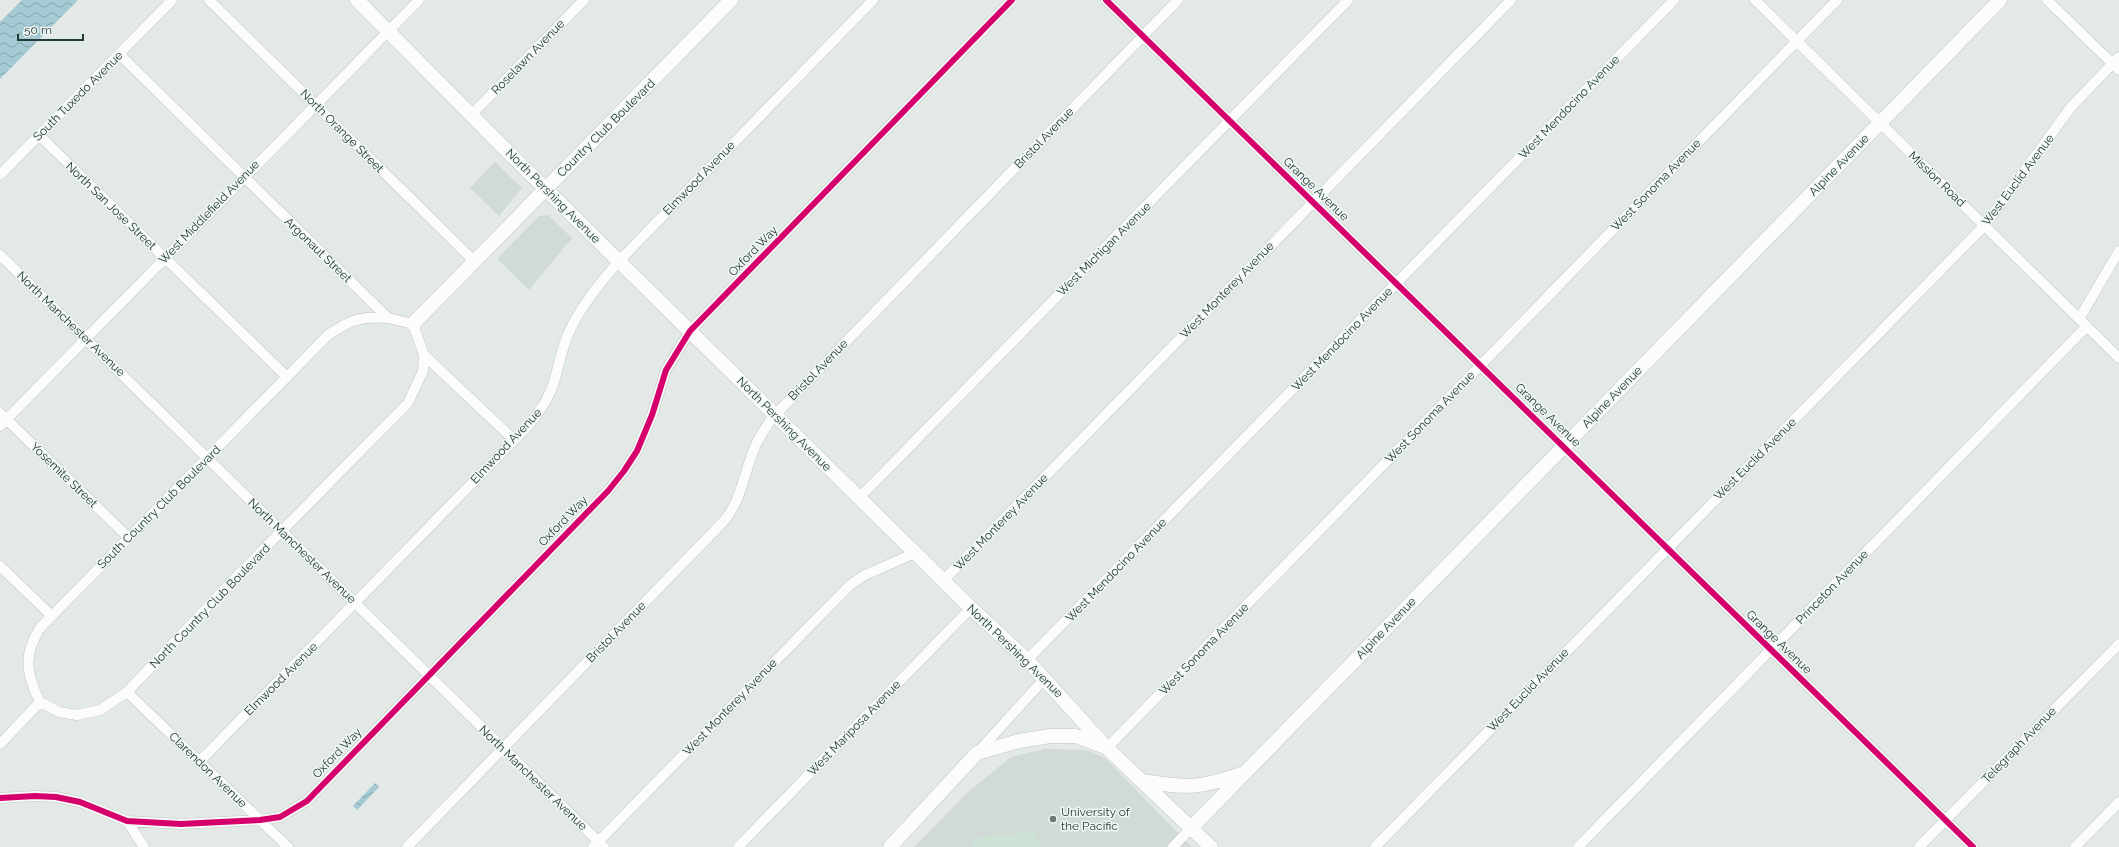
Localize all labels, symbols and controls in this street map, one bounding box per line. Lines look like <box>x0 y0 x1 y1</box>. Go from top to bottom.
scale bar <box>18 16 83 42</box>
street label: Roselawn Avenue <box>489 17 567 97</box>
text: 50 m <box>24 23 52 37</box>
street label: South Tuxedo Avenue <box>30 48 126 144</box>
street label: West Mendocino Avenue <box>1516 52 1622 162</box>
street label: Country Club Boulevard <box>554 76 658 180</box>
street label: North Orange Street <box>297 86 387 176</box>
street label: Bristol Avenue <box>1011 105 1077 171</box>
street label: Alpine Avenue <box>1806 131 1872 199</box>
street label: West Euclid Avenue <box>1979 132 2057 228</box>
street label: West Sonoma Avenue <box>1608 136 1704 234</box>
street label: Elmwood Avenue <box>660 138 738 218</box>
street label: North Pershing Avenue <box>503 146 603 246</box>
street label: Mission Road <box>1906 148 1968 210</box>
street label: Grange Avenue <box>1280 154 1352 224</box>
street label: West Middlefield Avenue <box>156 157 262 267</box>
street label: North San Jose Street <box>63 159 159 253</box>
street label: West Michigan Avenue <box>1054 199 1154 299</box>
street label: Argonaut Street <box>282 214 354 286</box>
street label: Oxford Way <box>725 222 781 279</box>
street label: West Monterey Avenue <box>1177 239 1277 341</box>
street label: North Manchester Avenue <box>14 269 128 379</box>
street label: West Mendocino Avenue <box>1289 284 1395 394</box>
street label: Bristol Avenue <box>785 337 851 403</box>
street label: Alpine Avenue <box>1579 363 1645 431</box>
street label: West Sonoma Avenue <box>1382 368 1478 466</box>
street label: North Pershing Avenue <box>734 374 834 474</box>
street label: Grange Avenue <box>1512 380 1584 450</box>
street label: Elmwood Avenue <box>468 406 544 486</box>
street label: West Euclid Avenue <box>1711 415 1799 503</box>
street label: Yosemite Street <box>28 440 100 510</box>
street label: South Country Club Boulevard <box>95 443 223 571</box>
street label: West Monterey Avenue <box>951 471 1051 573</box>
street label: Oxford Way <box>535 492 591 549</box>
street label: North Manchester Avenue <box>245 496 359 606</box>
street label: West Mendocino Avenue <box>1063 515 1169 625</box>
street label: North Country Club Boulevard <box>147 541 273 671</box>
street label: Princeton Avenue <box>1793 547 1871 627</box>
street label: Alpine Avenue <box>1353 594 1419 662</box>
street label: Bristol Avenue <box>583 599 649 665</box>
street label: West Sonoma Avenue <box>1156 600 1252 698</box>
street label: North Pershing Avenue <box>964 602 1066 700</box>
street label: Grange Avenue <box>1743 607 1815 677</box>
street label: Elmwood Avenue <box>242 640 320 718</box>
street label: West Euclid Avenue <box>1485 645 1571 735</box>
street label: West Monterey Avenue <box>680 656 780 758</box>
street label: West Mariposa Avenue <box>805 677 903 779</box>
street label: Telegraph Avenue <box>1979 704 2059 786</box>
street label: North Manchester Avenue <box>476 723 590 833</box>
street label: Oxford Way <box>309 724 365 781</box>
street label: Clarendon Avenue <box>166 729 250 811</box>
place label: University of the Pacific <box>1061 805 1131 833</box>
marker: University of the Pacific <box>1048 814 1058 824</box>

